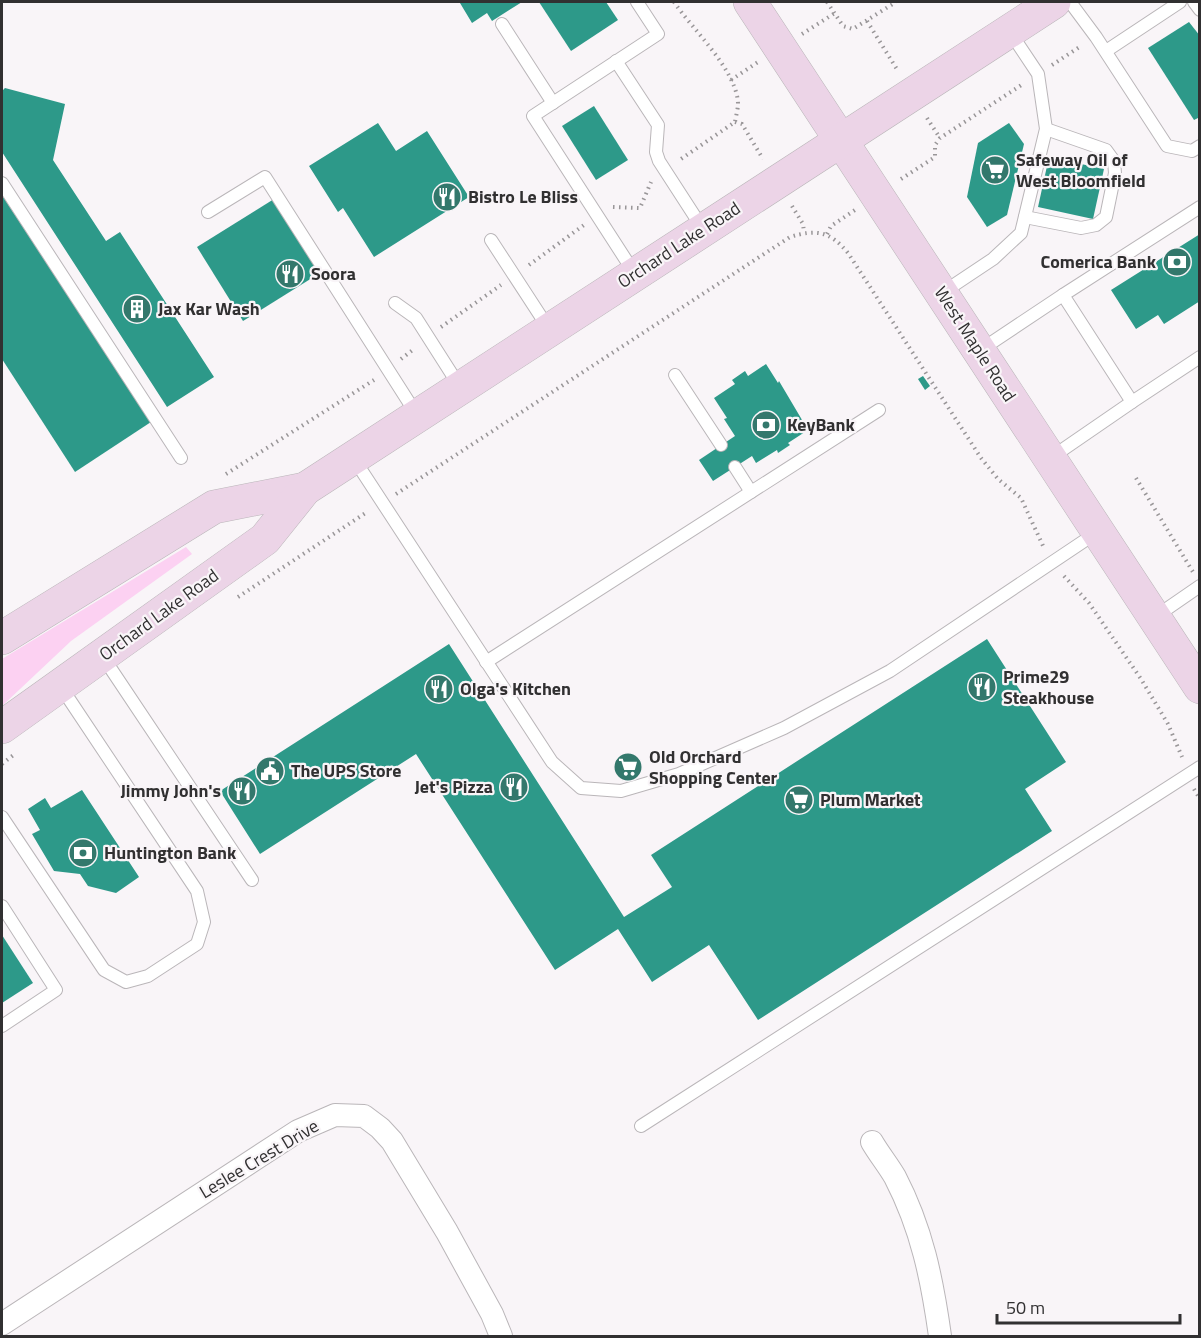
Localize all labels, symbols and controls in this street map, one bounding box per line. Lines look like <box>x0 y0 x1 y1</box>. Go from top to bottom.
place label: Safeway Oil of West Bloomfield <box>1016 146 1146 194</box>
supermarket icon: Safeway Oil of West Bloomfield <box>979 154 1011 186</box>
restaurant icon: Bistro Le Bliss <box>431 181 463 213</box>
place label: Bistro Le Bliss <box>468 183 578 210</box>
street label: Orchard Lake Road <box>612 195 746 295</box>
bank icon: Comerica Bank <box>1161 246 1193 278</box>
place label: Comerica Bank <box>1041 248 1157 275</box>
restaurant icon: Soora <box>274 258 306 290</box>
place label: Soora <box>311 260 356 287</box>
street label: West Maple Road <box>928 281 1023 407</box>
building icon: Jax Kar Wash <box>121 293 153 325</box>
place label: Jax Kar Wash <box>158 295 260 322</box>
bank icon: KeyBank <box>750 409 782 441</box>
place label: KeyBank <box>787 411 856 438</box>
street label: Orchard Lake Road <box>93 562 224 667</box>
place label: Prime29 Steakhouse <box>1003 663 1094 711</box>
restaurant icon: Prime29 Steakhouse <box>966 671 998 703</box>
restaurant icon: Olga's Kitchen <box>423 673 455 705</box>
place label: Olga's Kitchen <box>460 675 571 702</box>
place label: Old Orchard Shopping Center <box>649 743 778 791</box>
supermarket icon: Old Orchard Shopping Center <box>612 751 644 783</box>
public building icon: The UPS Store <box>254 755 286 787</box>
place label: The UPS Store <box>291 757 401 784</box>
restaurant icon: Jet's Pizza <box>498 771 530 803</box>
place label: Jet's Pizza <box>414 773 493 800</box>
restaurant icon: Jimmy John's <box>226 775 258 807</box>
place label: Jimmy John's <box>120 777 221 804</box>
supermarket icon: Plum Market <box>783 784 815 816</box>
place label: Plum Market <box>820 786 921 813</box>
bank icon: Huntington Bank <box>67 837 99 869</box>
place label: Huntington Bank <box>104 839 237 866</box>
street label: Leslee Crest Drive <box>194 1112 324 1205</box>
scale bar <box>997 1287 1180 1325</box>
text: 50 m <box>1006 1294 1045 1321</box>

